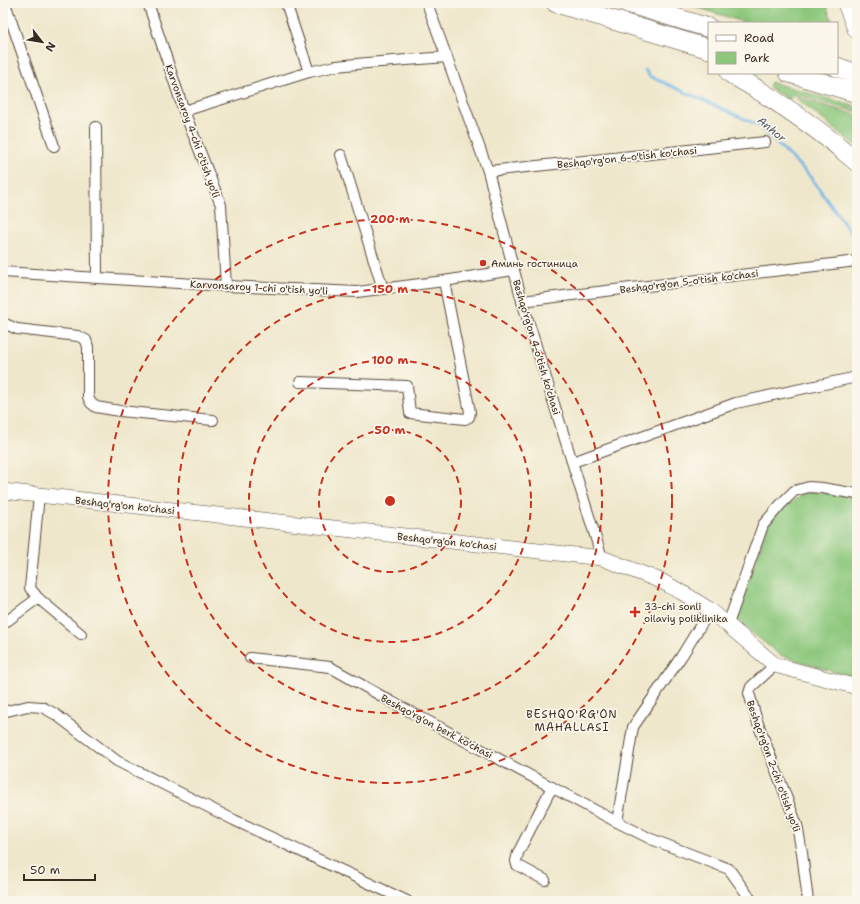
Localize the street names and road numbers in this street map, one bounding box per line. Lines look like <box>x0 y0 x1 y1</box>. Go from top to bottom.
street label: Karvonsaroy 4-chi o'tish yo'li <box>162 63 223 200</box>
street label: Beshqo'rg'on 6-o'tish ko'chasi <box>557 144 698 171</box>
street label: Beshqo'rg'on 5-o'tish ko'chasi <box>619 267 759 296</box>
street label: Karvonsaroy 1-chi o'tish yo'li <box>190 277 328 298</box>
street label: Beshqo'rg'on 4-o'tish ko'chasi <box>510 278 563 416</box>
street label: Beshqo'rg'on ko'chasi <box>74 494 176 517</box>
street label: Beshqo'rg'on ko'chasi <box>396 530 498 553</box>
street label: Beshqo'rg'on berk ko'chasi <box>378 691 495 762</box>
street label: Beshqo'rg'on 2-chi o'tish yo'li <box>744 699 803 834</box>

